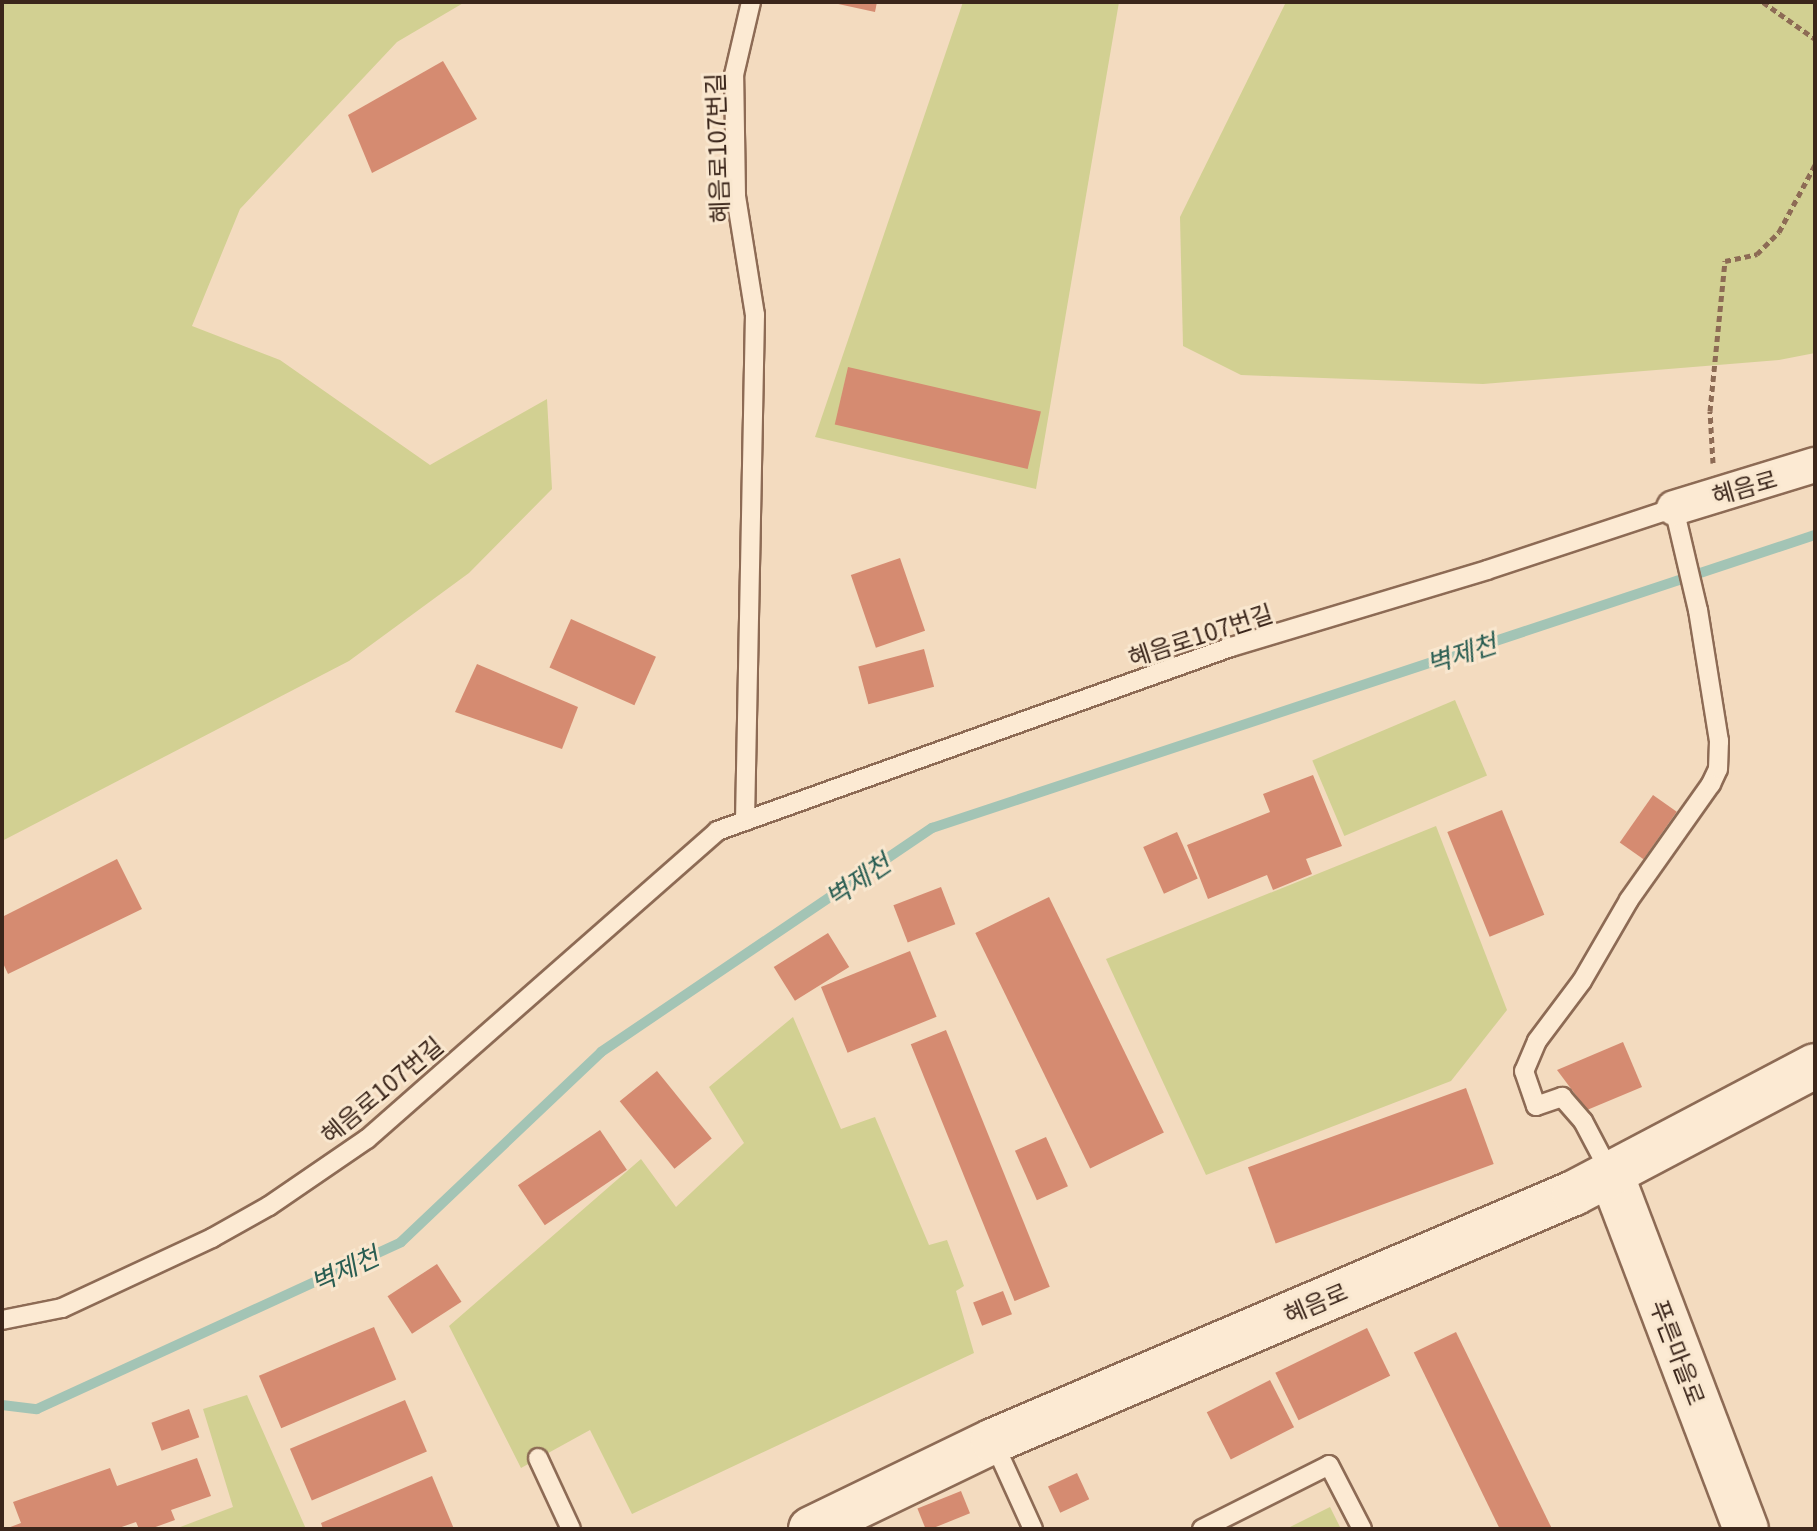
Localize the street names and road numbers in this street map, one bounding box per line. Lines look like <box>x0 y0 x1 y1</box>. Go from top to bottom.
street label: 혜음로107번길 <box>699 72 733 224</box>
street label: 혜음로 <box>1708 463 1780 509</box>
street label: 혜음로107번길 <box>1124 597 1276 671</box>
street label: 혜음로107번길 <box>314 1030 448 1148</box>
street label: 혜음로 <box>1279 1276 1351 1328</box>
street label: 푸른마을로 <box>1646 1295 1712 1409</box>

